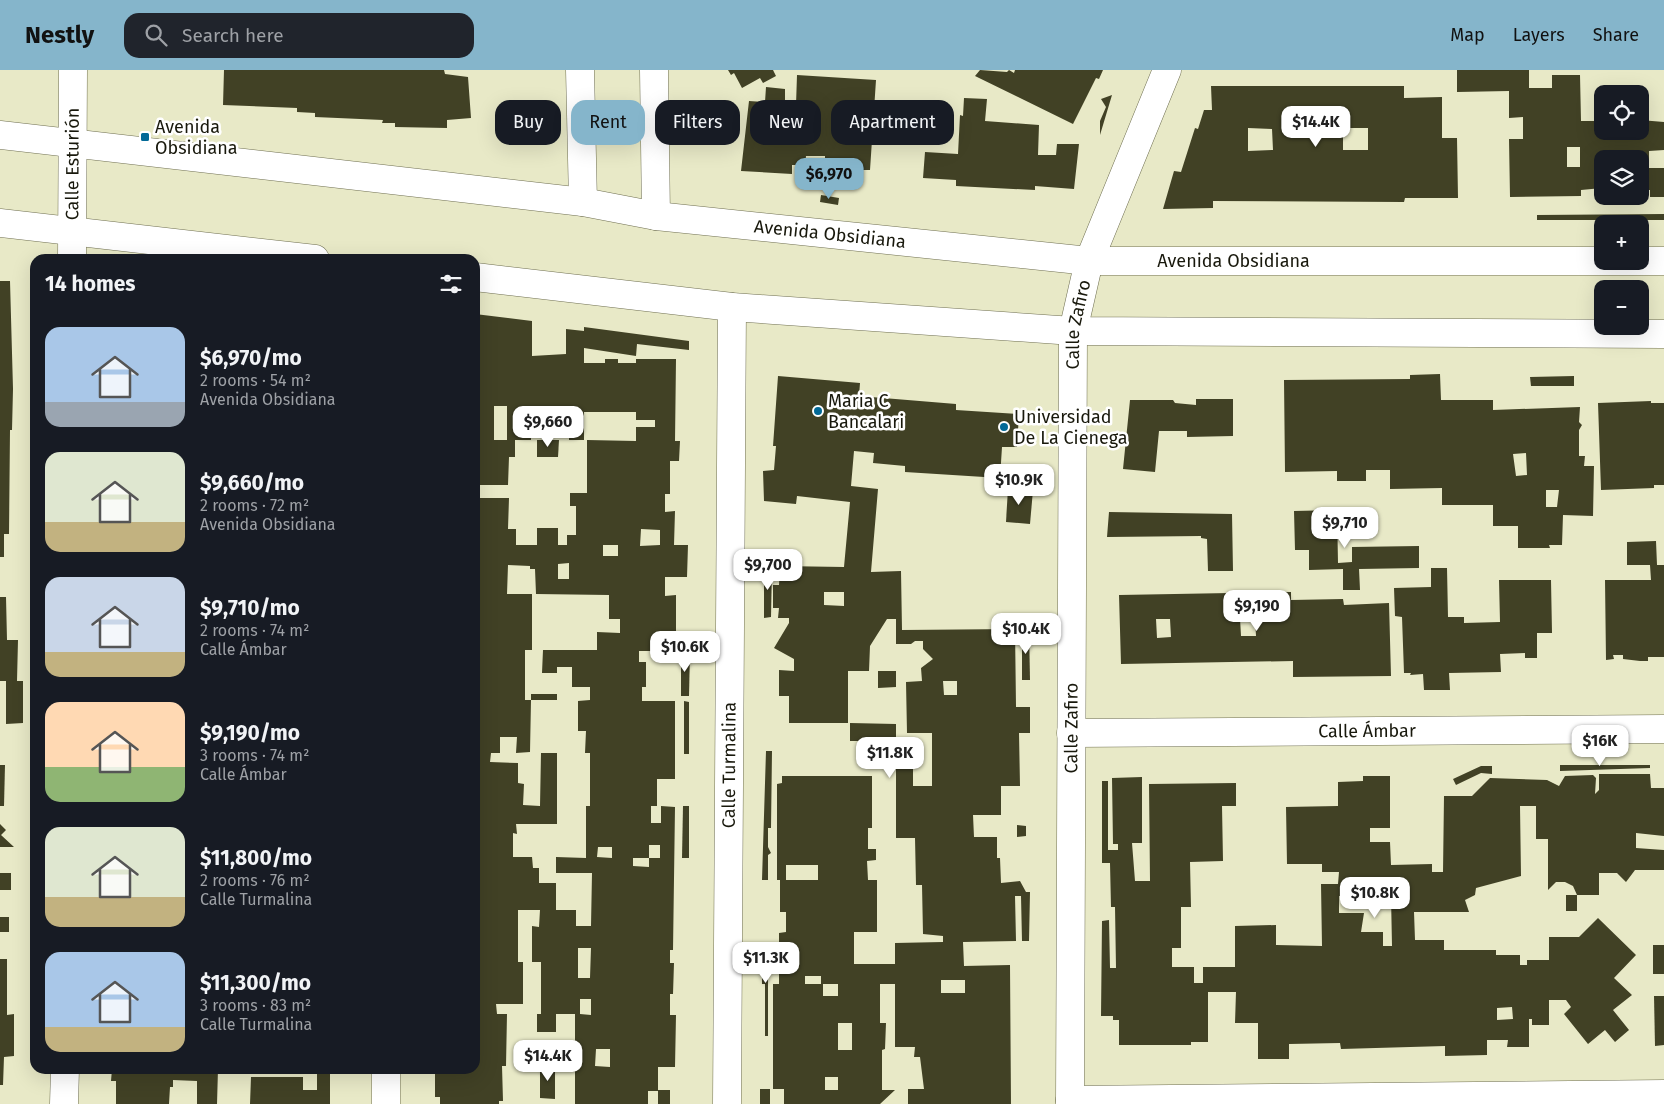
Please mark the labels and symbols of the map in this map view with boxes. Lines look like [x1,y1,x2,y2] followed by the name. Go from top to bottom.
[1275,106,1357,148] pin: $14.4K
[61,108,84,220] street label: Calle Esturión
[155,116,238,159] place label: Avenida Obsidiana
[139,131,151,143] marker: Avenida Obsidiana
[788,158,870,200] pin: $6,970
[753,215,907,253] street label: Avenida Obsidiana
[1157,250,1310,272] street label: Avenida Obsidiana
[1062,277,1095,369] street label: Calle Zafiro
[828,390,904,433] place label: Maria C Bancalari
[812,405,824,417] marker: Maria C Bancalari
[507,406,589,448] pin: $9,660
[1014,406,1128,449] place label: Universidad De La Cienega
[998,421,1010,433] marker: Universidad De La Cienega
[978,464,1060,506] pin: $10.9K
[1304,506,1386,549] pin: $9,710
[727,548,809,591] pin: $9,700
[1216,590,1298,632] pin: $9,190
[985,612,1067,655] pin: $10.4K
[644,630,726,673] pin: $10.6K
[1060,683,1083,773] street label: Calle Zafiro
[718,702,741,828] street label: Calle Turmalina
[1318,719,1416,742] street label: Calle Ámbar
[1570,724,1630,767] pin: $16K
[849,736,931,779] pin: $11.8K
[1334,876,1416,919] pin: $10.8K
[725,942,807,984] pin: $11.3K
[507,1040,589,1082] pin: $14.4K

